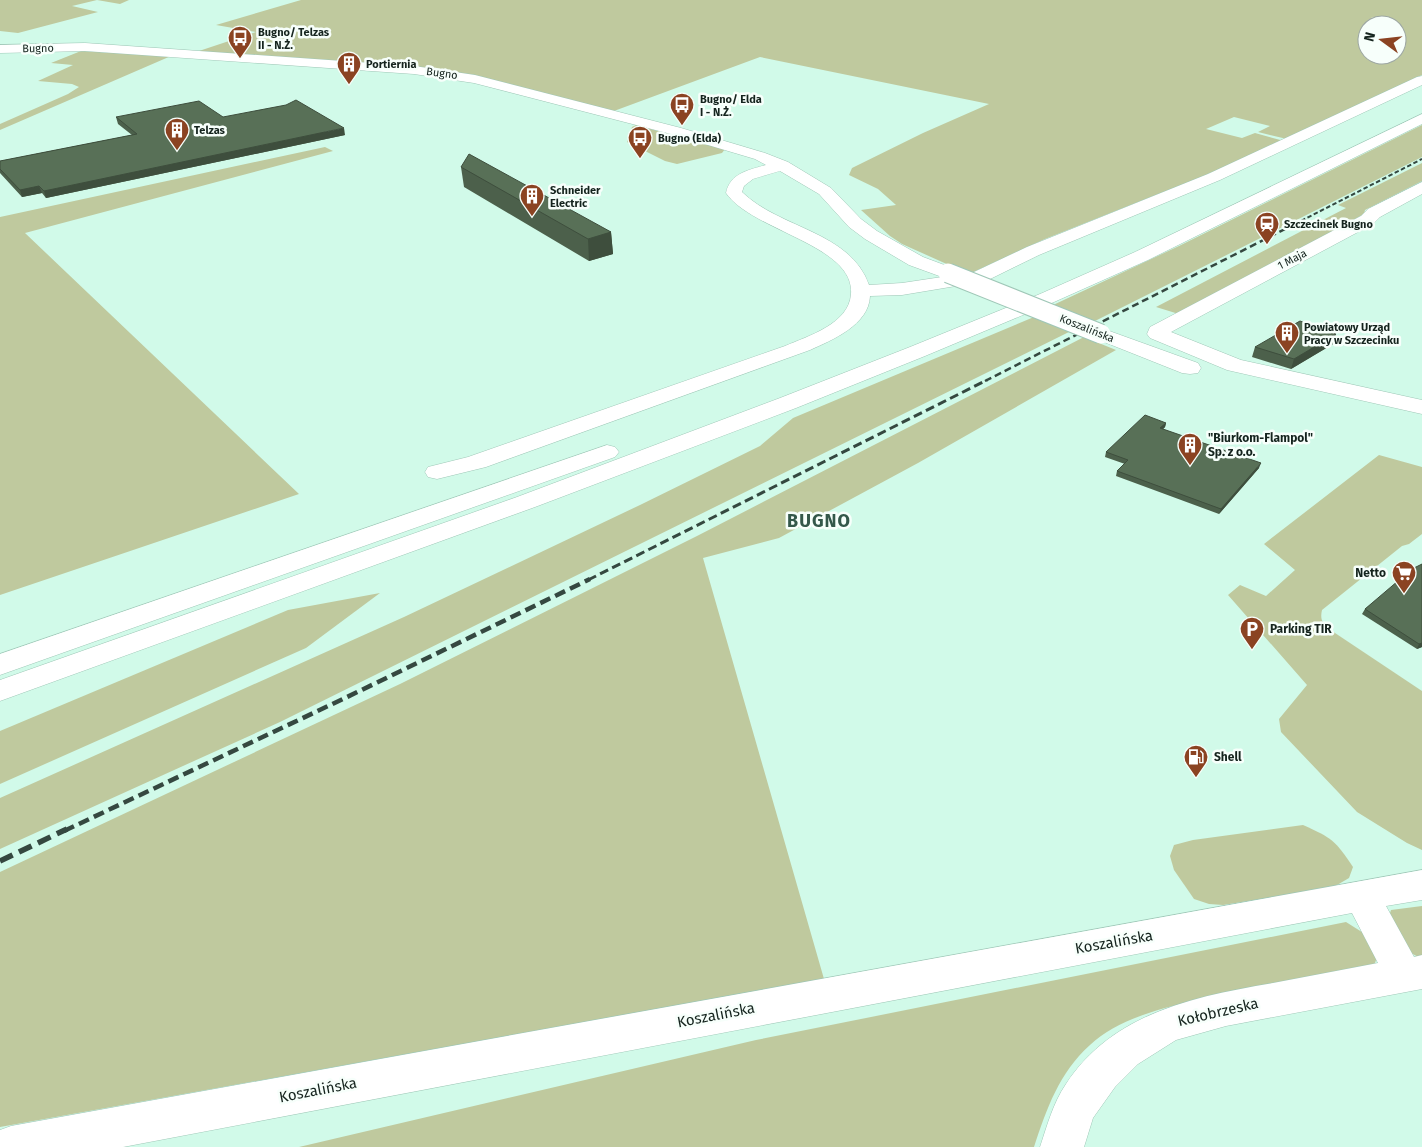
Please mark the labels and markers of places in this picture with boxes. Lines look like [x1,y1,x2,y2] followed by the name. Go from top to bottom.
[227,25,253,59] bus stop icon: Bugno/ Telzas II - N.Ż.
[258,26,330,52] place label: Bugno/ Telzas II - N.Ż.
[336,51,362,85] building icon: Portiernia
[366,58,416,71] place label: Portiernia
[669,92,695,126] bus stop icon: Bugno/ Elda I - N.Ż.
[700,93,762,119] place label: Bugno/ Elda I - N.Ż.
[164,117,190,151] building icon: Telzas
[194,124,226,137] place label: Telzas
[627,125,653,159] bus stop icon: Bugno (Elda)
[658,132,722,145] place label: Bugno (Elda)
[519,183,545,217] building icon: Schneider Electric
[550,184,601,210] place label: Schneider Electric
[1254,211,1280,245] station icon: Szczecinek Bugno
[1284,218,1373,231] place label: Szczecinek Bugno
[1274,320,1300,354] building icon: Powiatowy Urząd Pracy w Szczecinku
[1304,321,1399,347] place label: Powiatowy Urząd Pracy w Szczecinku
[1208,431,1313,459] place label: "Biurkom-Flampol" Sp. z o.o.
[1177,432,1203,466] building icon: "Biurkom-Flampol" Sp. z o.o.
[1391,560,1417,594] supermarket icon: Netto
[1355,566,1386,580] place label: Netto
[1239,616,1265,650] parking icon: Parking TIR
[1270,622,1332,636] place label: Parking TIR
[1183,744,1209,778] fuel station icon: Shell
[1214,750,1242,764] place label: Shell

